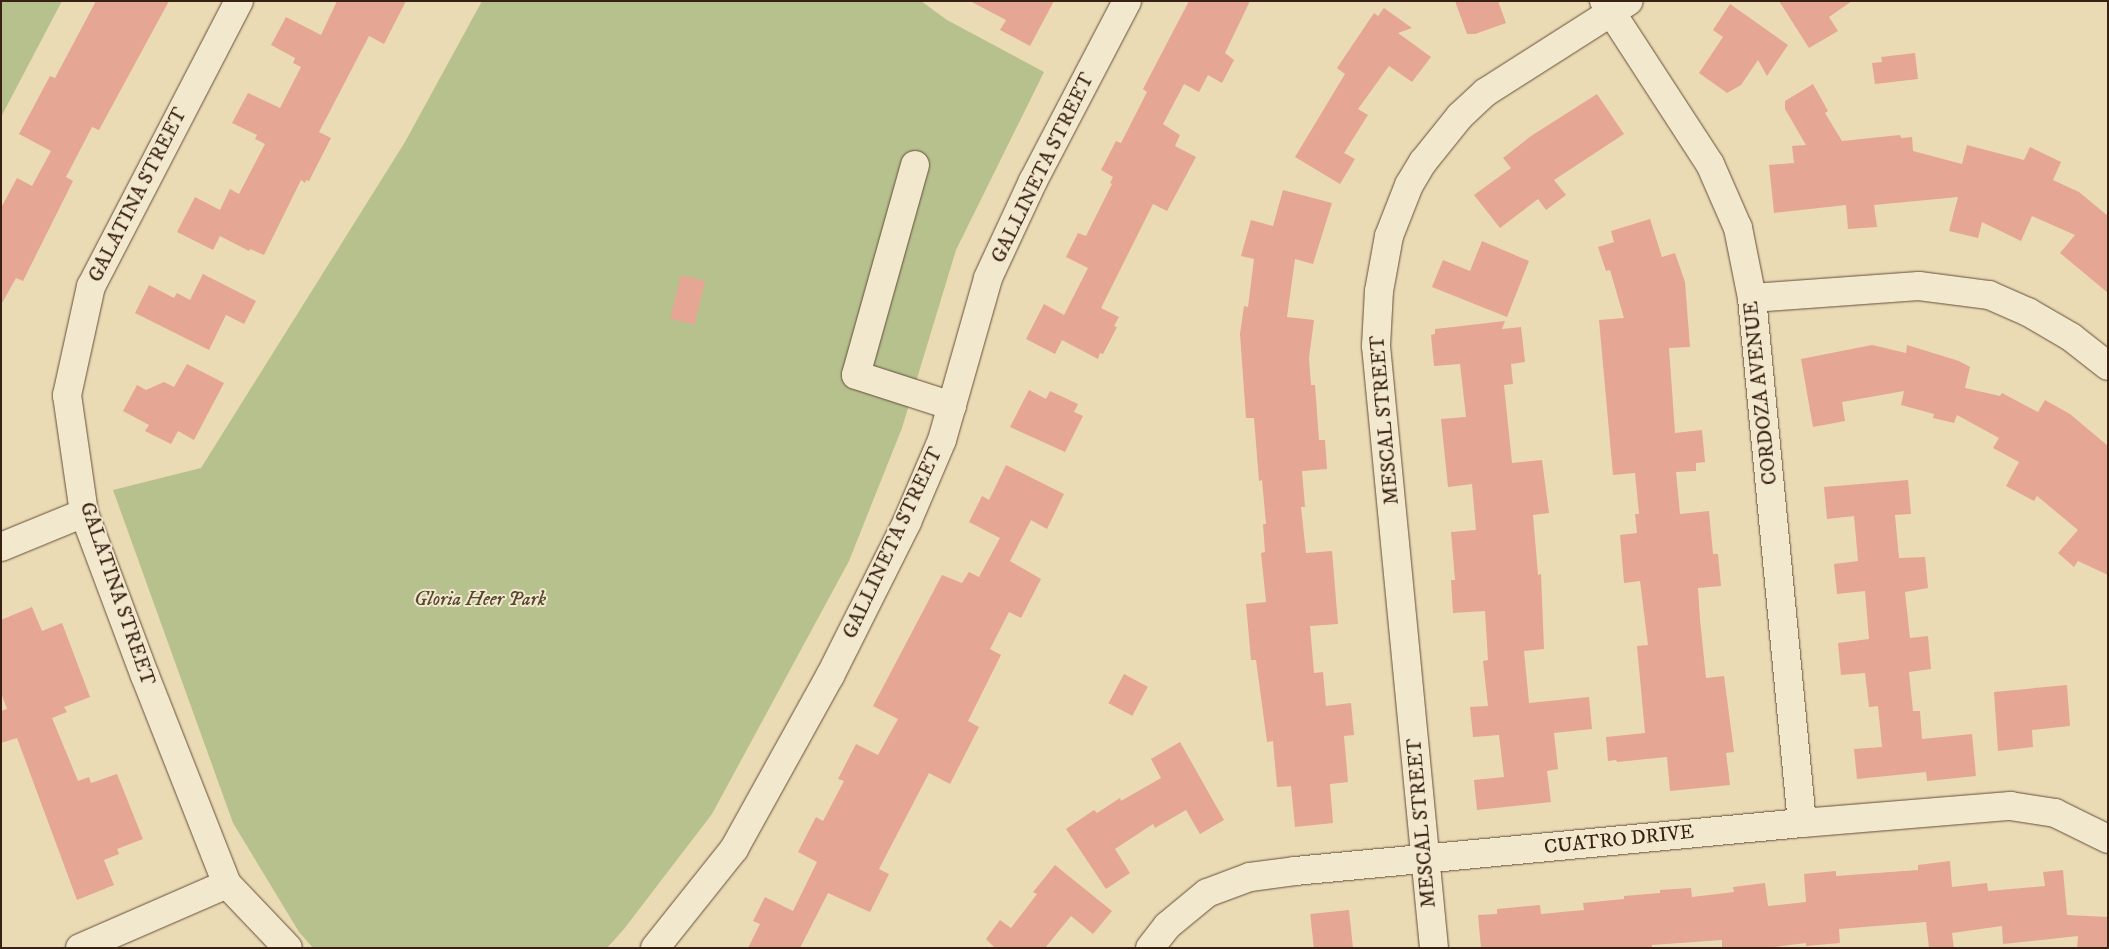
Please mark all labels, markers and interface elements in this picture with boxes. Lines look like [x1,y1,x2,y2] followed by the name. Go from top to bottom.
[987,69,1099,267] street label: GALLINETA STREET
[84,104,192,286] street label: GALATINA STREET
[1739,300,1783,486] street label: CORDOZA AVENUE
[1366,334,1404,506] street label: MESCAL STREET
[838,443,948,643] street label: GALLINETA STREET
[74,499,160,689] street label: GALATINA STREET
[414,587,546,611] park label: Gloria Heer Park
[1403,737,1441,909] street label: MESCAL STREET
[1543,820,1695,860] street label: CUATRO DRIVE

